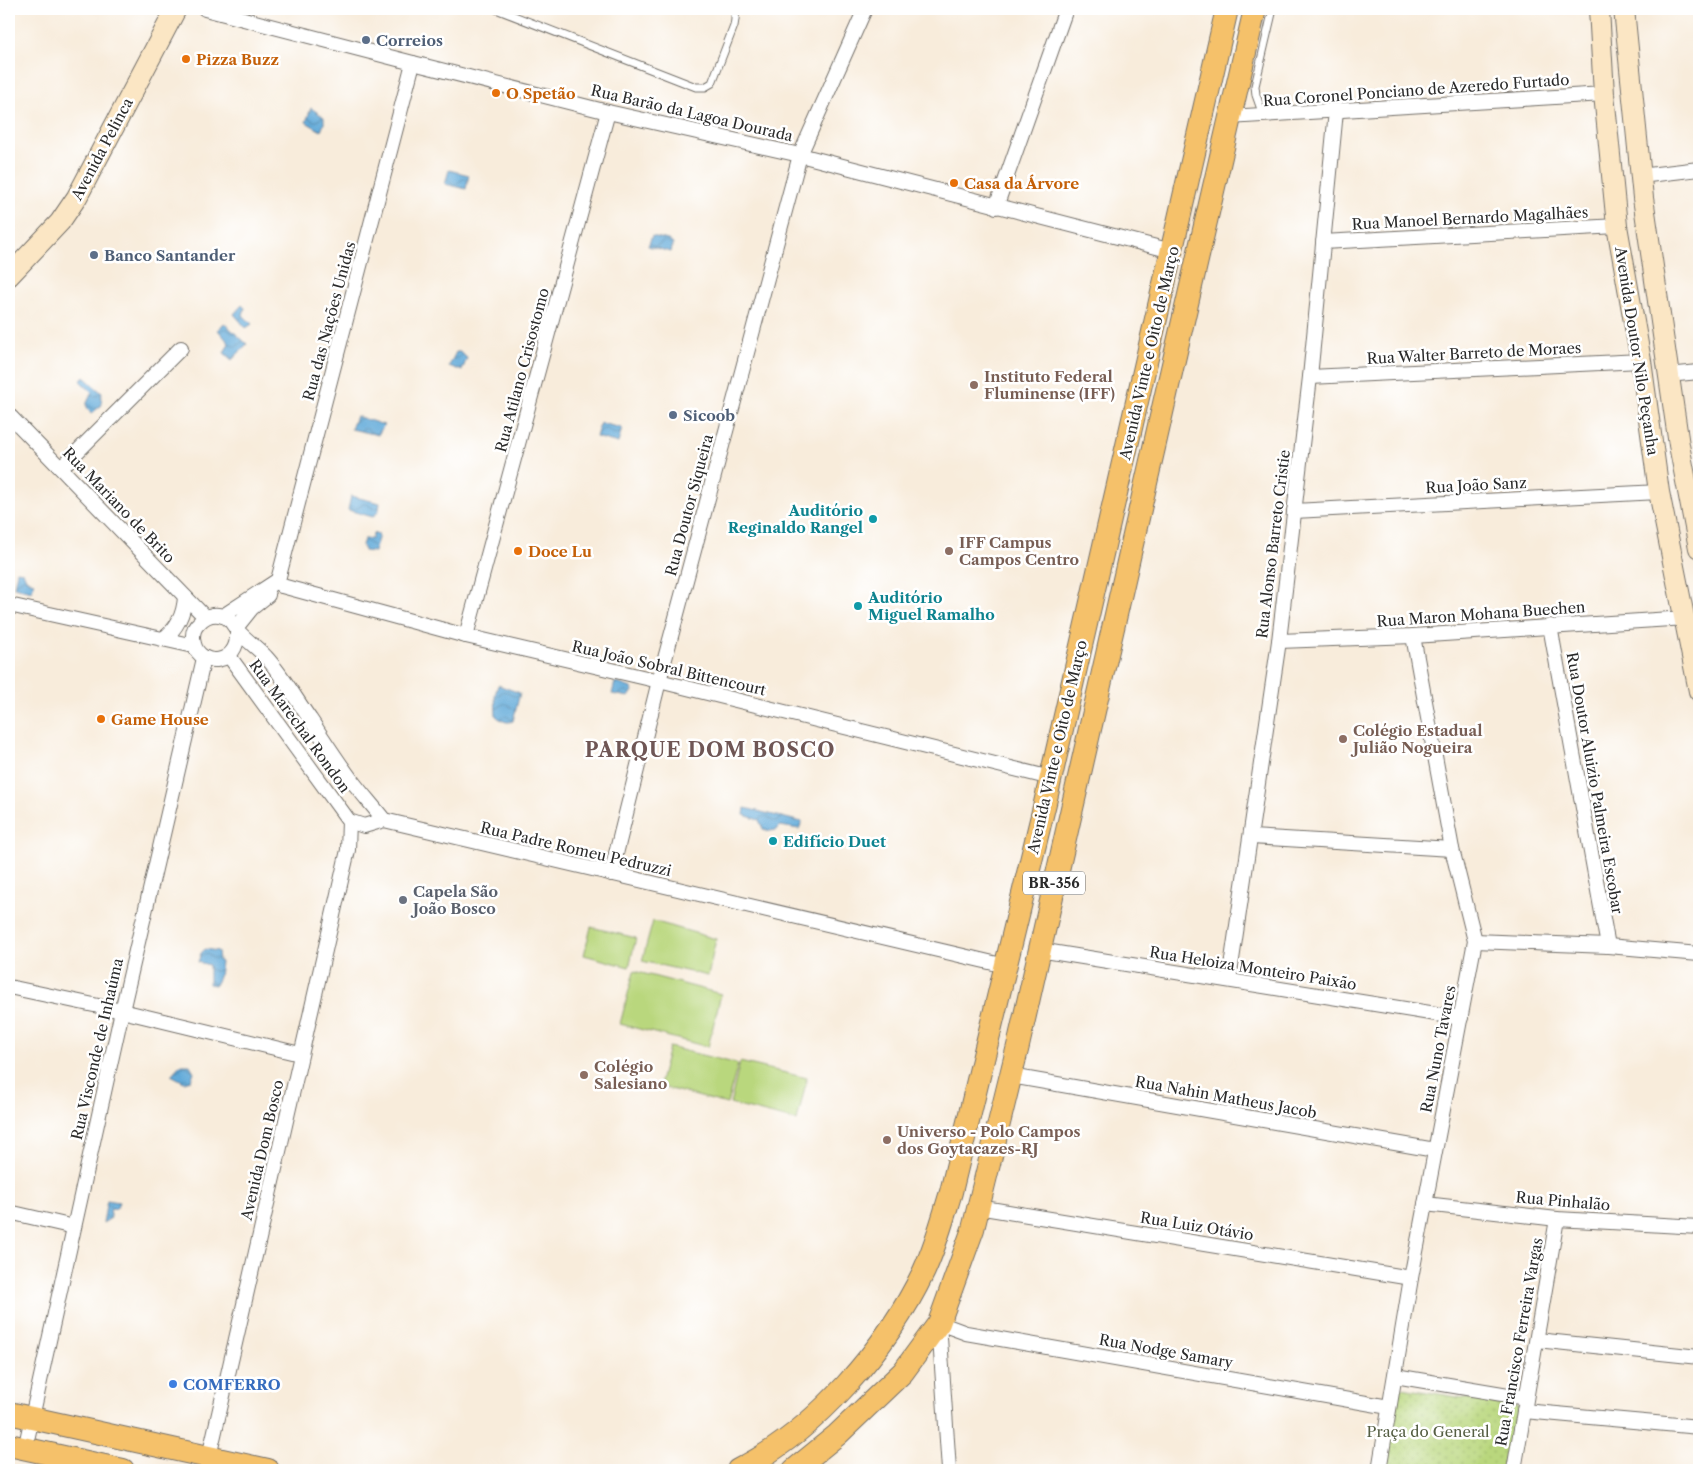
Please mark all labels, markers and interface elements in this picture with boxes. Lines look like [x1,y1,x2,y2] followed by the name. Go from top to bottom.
[376,31,443,50] place label: Correios
[360,34,372,46] marker: Correios
[196,50,279,69] place label: Pizza Buzz
[180,53,192,65] marker: Pizza Buzz
[1262,70,1570,110] street label: Rua Coronel Ponciano de Azeredo Furtado
[589,80,795,146] street label: Rua Barão da Lagoa Dourada
[506,84,575,103] place label: O Spetão
[490,87,502,99] marker: O Spetão
[67,94,137,204] street label: Avenida Pelinca
[964,174,1079,193] place label: Casa da Árvore
[948,177,960,189] marker: Casa da Árvore
[1351,202,1589,234] street label: Rua Manoel Bernardo Magalhães
[299,239,359,403] street label: Rua das Nações Unidas
[1115,244,1183,463] street label: Avenida Vinte e Oito de Março
[1611,244,1663,457] street label: Avenida Doutor Nilo Peçanha
[104,246,236,265] place label: Banco Santander
[88,249,100,261] marker: Banco Santander
[491,286,553,454] street label: Rua Atilano Crisostomo
[1366,338,1582,368] street label: Rua Walter Barreto de Moraes
[984,367,1115,403] place label: Instituto Federal Fluminense (IFF)
[968,379,980,391] marker: Instituto Federal Fluminense (IFF)
[683,406,735,425] place label: Sicoob
[667,409,679,421] marker: Sicoob
[661,432,717,578] street label: Rua Doutor Siqueira
[59,443,179,567] street label: Rua Mariano de Brito
[1252,449,1294,639] street label: Rua Alonso Barreto Cristie
[1425,473,1527,497] street label: Rua João Sanz
[728,501,863,537] place label: Auditório Reginaldo Rangel
[867,513,879,525] marker: Auditório Reginaldo Rangel
[959,533,1079,569] place label: IFF Campus Campos Centro
[528,542,592,561] place label: Doce Lu
[512,545,524,557] marker: Doce Lu
[943,545,955,557] marker: IFF Campus Campos Centro
[867,588,995,624] place label: Auditório Miguel Ramalho
[1376,597,1587,631] street label: Rua Maron Mohana Buechen
[852,600,864,612] marker: Auditório Miguel Ramalho
[570,636,769,700] street label: Rua João Sobral Bittencourt
[1023,638,1091,857] street label: Avenida Vinte e Oito de Março
[1563,651,1628,916] street label: Rua Doutor Aluizio Palmeira Escobar
[245,656,355,797] street label: Rua Marechal Rondon
[111,710,209,729] place label: Game House
[95,713,107,725] marker: Game House
[1350,721,1483,757] place label: Colégio Estadual Julião Nogueira
[1337,733,1349,745] marker: Colégio Estadual Julião Nogueira
[585,738,835,762] district label: PARQUE DOM BOSCO
[479,818,674,880] street label: Rua Padre Romeu Pedruzzi
[783,832,886,851] place label: Edifício Duet
[767,835,779,847] marker: Edifício Duet
[1023,871,1085,894] road number: BR-356
[410,882,498,918] place label: Capela São João Bosco
[397,894,409,906] marker: Capela São João Bosco
[1148,942,1358,994] street label: Rua Heloiza Monteiro Paixão
[67,956,127,1142] street label: Rua Visconde de Inhaúma
[1416,984,1460,1114] street label: Rua Nuno Tavares
[594,1057,667,1093] place label: Colégio Salesiano
[578,1069,590,1081] marker: Colégio Salesiano
[1134,1072,1318,1122] street label: Rua Nahin Matheus Jacob
[236,1078,287,1223] street label: Avenida Dom Bosco
[897,1122,1080,1158] place label: Universo - Polo Campos dos Goytacazes-RJ
[881,1134,893,1146] marker: Universo - Polo Campos dos Goytacazes-RJ
[1515,1187,1611,1215] street label: Rua Pinhalão
[1139,1208,1255,1244] street label: Rua Luiz Otávio
[1491,1236,1547,1448] street label: Rua Francisco Ferreira Vargas
[1097,1330,1235,1372] street label: Rua Nodge Samary
[183,1375,281,1394] place label: COMFERRO
[167,1378,179,1390] marker: COMFERRO
[1366,1422,1490,1441] park label: Praça do General

